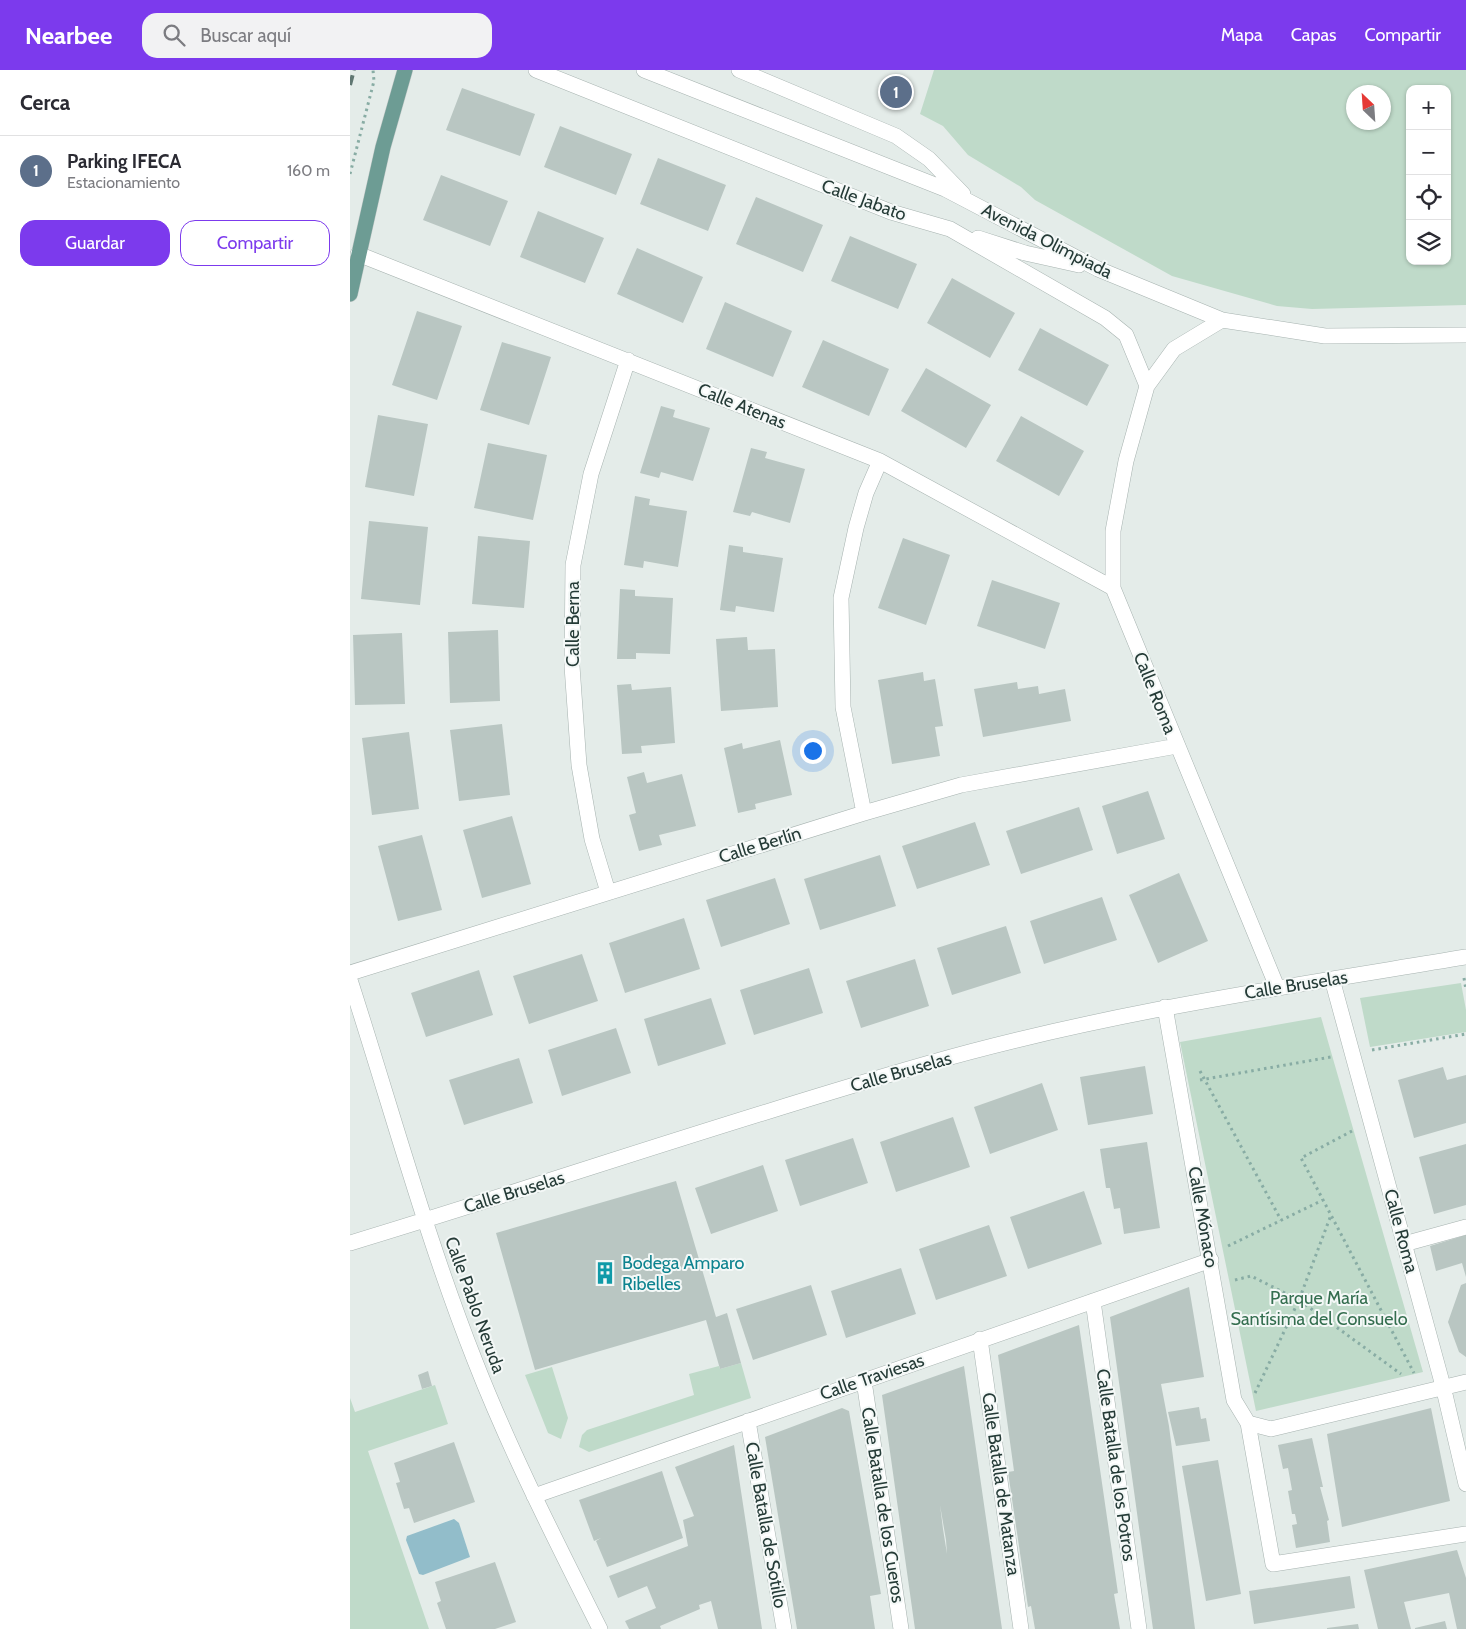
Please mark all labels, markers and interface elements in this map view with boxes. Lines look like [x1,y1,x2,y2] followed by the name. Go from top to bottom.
[142,13,492,58] search box
[25,21,112,50] text: Nearbee
[160,21,188,49] icon: search
[200,24,291,47] text: Buscar aquí
[1221,24,1263,46] text: Mapa
[1291,24,1337,46] text: Capas
[1365,24,1441,46] text: Compartir
[880,73,912,111] pin: 1
[1346,85,1391,130] north arrow
[1406,85,1451,265] map controls
[1406,85,1451,130] button: +
[20,90,70,115] text: Cerca
[1406,130,1451,175] button: −
[67,150,181,173] text: Parking IFECA
[33,161,39,180] text: 1
[287,161,330,180] text: 160 m
[67,173,180,192] text: Estacionamiento
[819,174,910,226] street label: Calle Jabato
[1406,175,1451,220] button: locate
[978,199,1116,284] street label: Avenida Olimpiada
[20,220,170,266] button: Guardar
[180,220,330,266] button: Compartir
[1406,220,1451,265] button: layers
[695,378,789,434] street label: Calle Atenas
[562,581,584,667] street label: Calle Berna
[1129,649,1181,737] street label: Calle Roma
[800,738,826,764] your location
[716,822,804,868] street label: Calle Berlín
[1243,966,1349,1004] street label: Calle Bruselas
[848,1047,954,1097] street label: Calle Bruselas
[1183,1165,1223,1269] street label: Calle Mónaco
[461,1166,567,1218] street label: Calle Bruselas
[1379,1186,1423,1276] street label: Calle Roma
[440,1234,510,1377] street label: Calle Pablo Neruda
[622,1252,745,1295] place label: Bodega Amparo Ribelles
[592,1260,618,1286] building icon: Bodega Amparo Ribelles
[1230,1287,1408,1330] park label: Parque María Santísima del Consuelo
[817,1349,927,1405] street label: Calle Traviesas
[1092,1367,1140,1563] street label: Calle Batalla de los Potros
[977,1391,1025,1577] street label: Calle Batalla de Matanza
[857,1406,909,1604] street label: Calle Batalla de los Cueros
[741,1440,791,1610] street label: Calle Batalla de Sotillo

